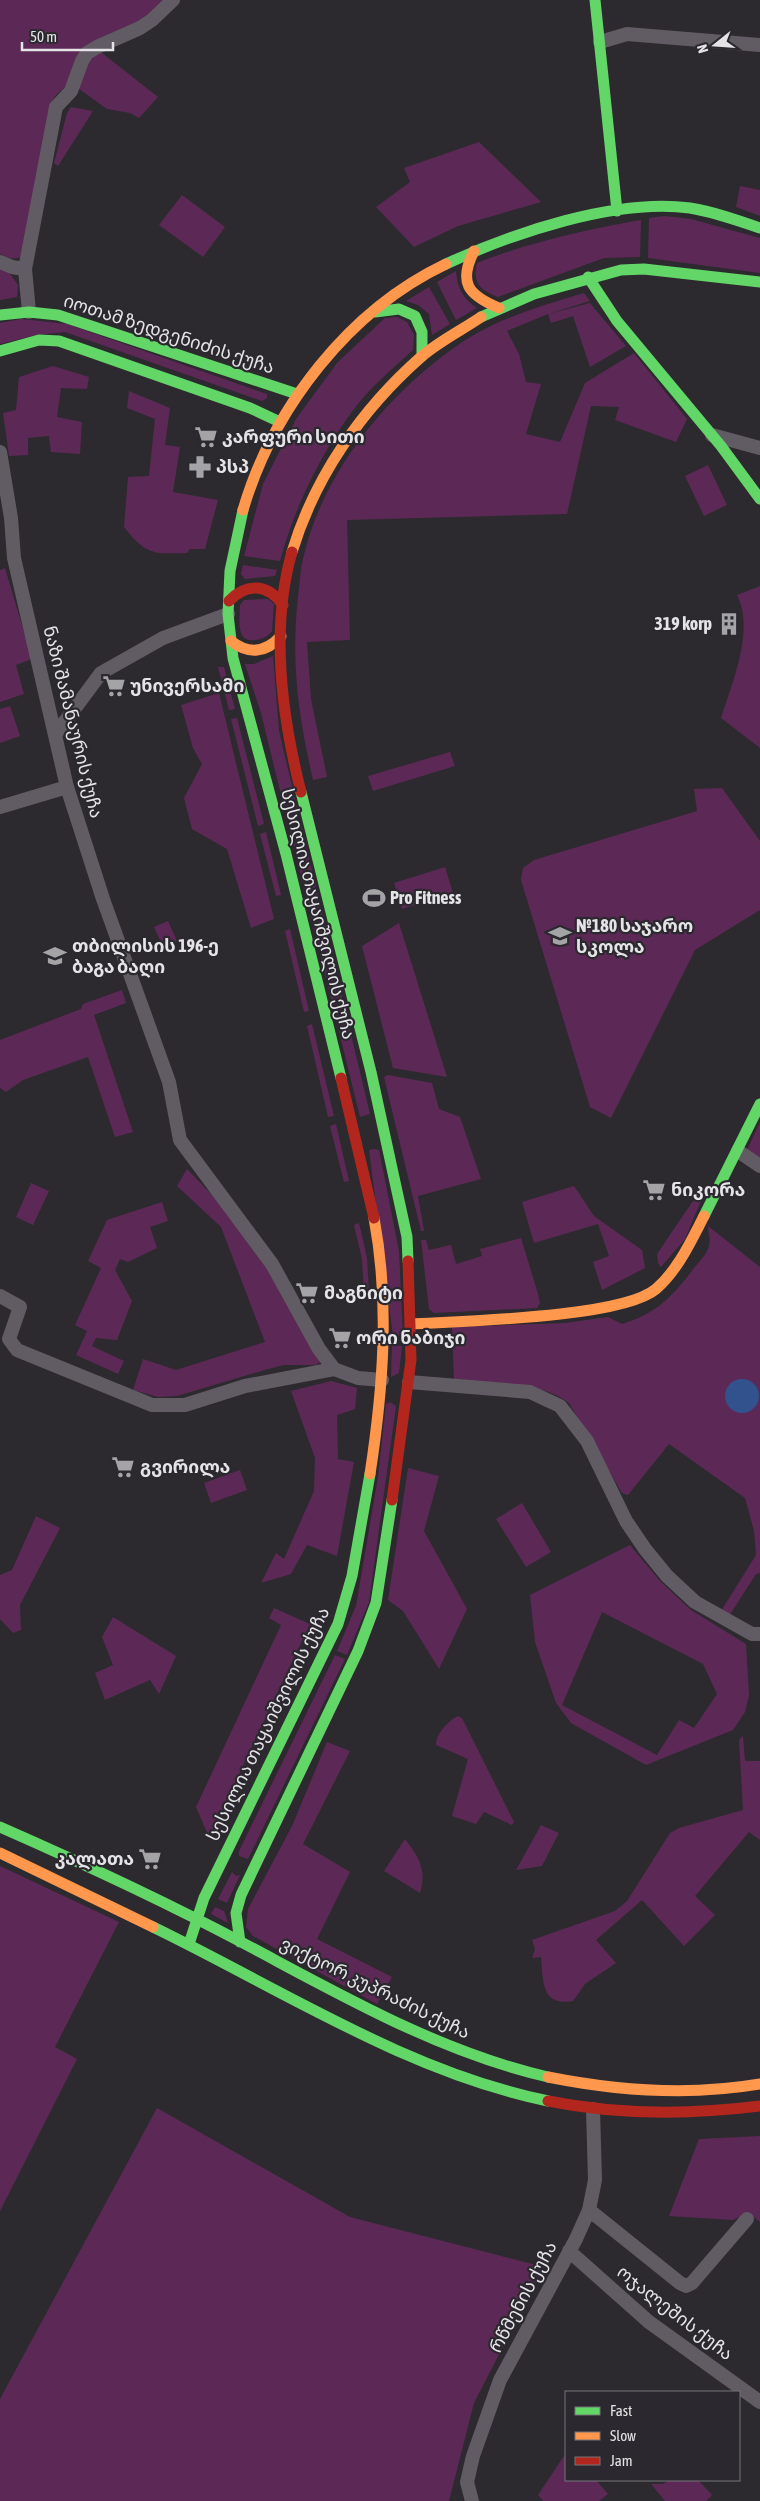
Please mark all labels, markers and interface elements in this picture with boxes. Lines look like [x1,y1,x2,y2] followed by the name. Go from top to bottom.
[22,20,114,52] scale bar
[690,20,740,70] north arrow
[30,28,57,45] text: 50 m
[694,43,711,55] text: N
[61,290,277,378] street label: იოთამ ზედგენიძის ქუჩა
[193,424,219,450] supermarket icon: კარფური სითი
[222,426,365,447] place label: კარფური სითი
[187,454,213,480] pharmacy icon: პსპ
[216,456,249,477] place label: პსპ
[716,611,742,637] building icon: 319 korp
[654,613,712,634] place label: 319 korp
[38,624,108,820] street label: ნაზი შამანაურის ქუჩა
[101,673,127,699] supermarket icon: უნივერსამი
[130,675,245,696] place label: უნივერსამი
[276,786,360,1042] street label: სესილია თაყაიშვილის ქუჩა
[361,885,387,911] sports icon: Pro Fitness
[390,887,462,908] place label: Pro Fitness
[576,915,693,958] place label: №180 საჯარო სკოლა
[547,923,573,949] school or university icon: №180 საჯარო სკოლა
[72,935,219,978] place label: თბილისის 196-ე ბაგა ბაღი
[42,943,68,969] school or university icon: თბილისის 196-ე ბაგა ბაღი
[641,1177,667,1203] supermarket icon: ნიკორა
[671,1179,745,1200] place label: ნიკორა
[294,1280,320,1306] supermarket icon: მაგნიტი
[324,1282,403,1303] place label: მაგნიტი
[327,1325,353,1351] supermarket icon: ორი ნაბიჯი
[356,1327,466,1348] place label: ორი ნაბიჯი
[110,1454,136,1480] supermarket icon: გვირილა
[140,1456,230,1478] place label: გვირილა
[202,1603,334,1845] street label: სესილია თაყაიშვილის ქუჩა
[137,1846,163,1872] supermarket icon: კალათა
[55,1848,134,1870] place label: კალათა
[277,1932,473,2044] street label: ვიქტორ კუპრაძის ქუჩა
[484,2238,562,2356] street label: რწმენის ქუჩა
[613,2261,737,2365] street label: ოჯალეშის ქუჩა
[565,2391,740,2481] legend
[610,2402,632,2419] text: Fast
[610,2427,636,2444] text: Slow
[610,2452,633,2469] text: Jam

